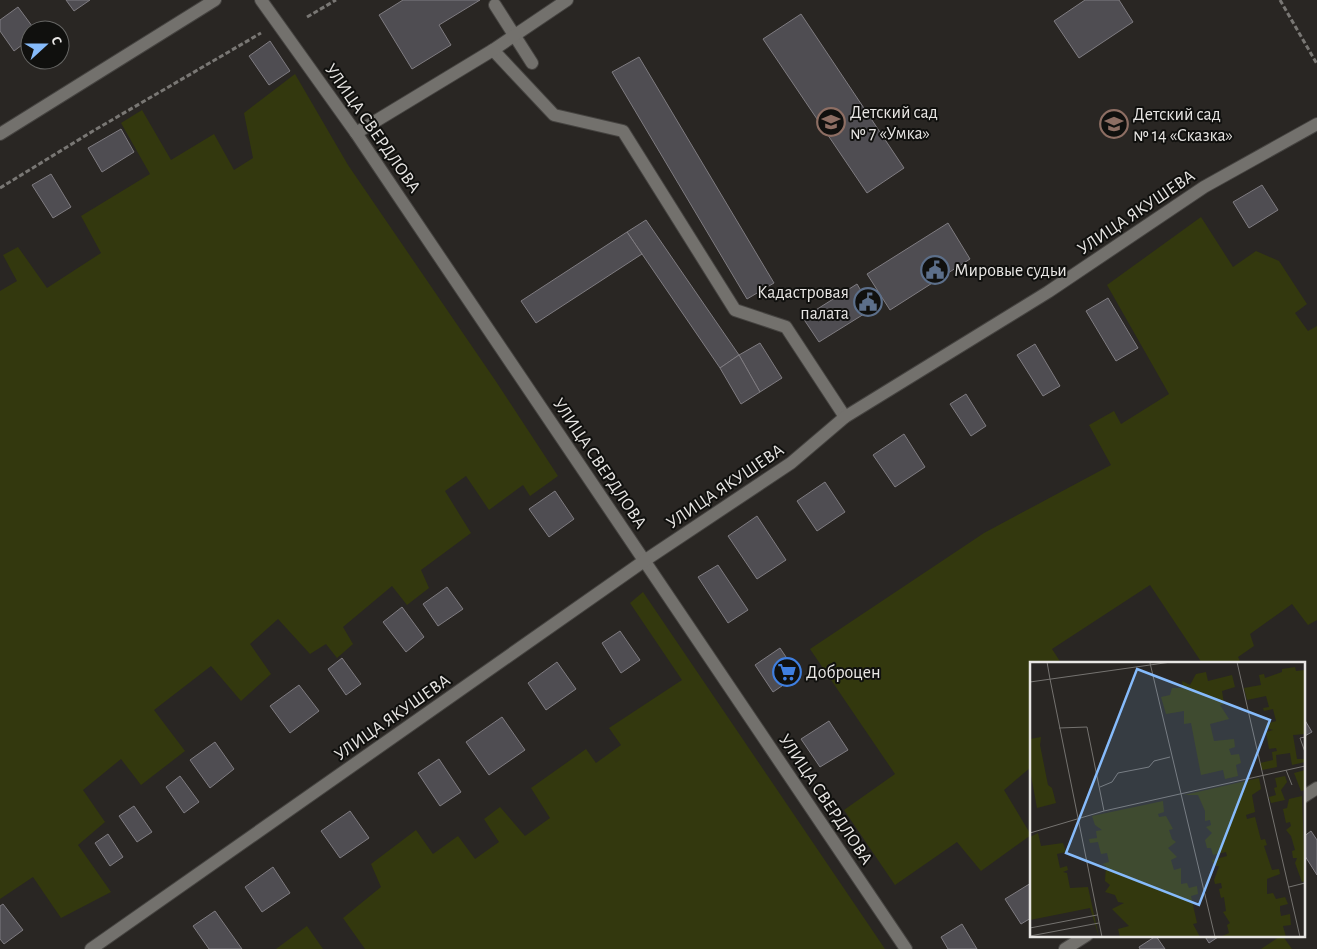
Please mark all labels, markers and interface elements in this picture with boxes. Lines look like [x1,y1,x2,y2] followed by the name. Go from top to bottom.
[20,20,70,70] north arrow
[48,35,64,47] text: С
[321,61,424,197] street label: УЛИЦА СВЕРДЛОВА
[850,104,938,143] place label: Детский сад № 7 «Умка»
[1133,106,1233,145] place label: Детский сад № 14 «Сказка»
[816,107,846,137] school or university icon: Детский сад № 7 «Умка»
[1099,109,1129,139] school or university icon: Детский сад № 14 «Сказка»
[1075,167,1199,259] street label: УЛИЦА ЯКУШЕВА
[920,255,950,285] public building icon: Мировые судьи
[954,262,1067,280] place label: Мировые судьи
[757,284,849,323] place label: Кадастровая палата
[853,287,883,317] public building icon: Кадастровая палата
[549,395,650,532] street label: УЛИЦА СВЕРДЛОВА
[664,441,788,533] street label: УЛИЦА ЯКУШЕВА
[772,657,802,687] supermarket icon: Доброцен
[1030,662,1304,936] inset map
[806,663,881,682] place label: Доброцен
[331,671,454,764] street label: УЛИЦА ЯКУШЕВА
[775,731,876,868] street label: УЛИЦА СВЕРДЛОВА

